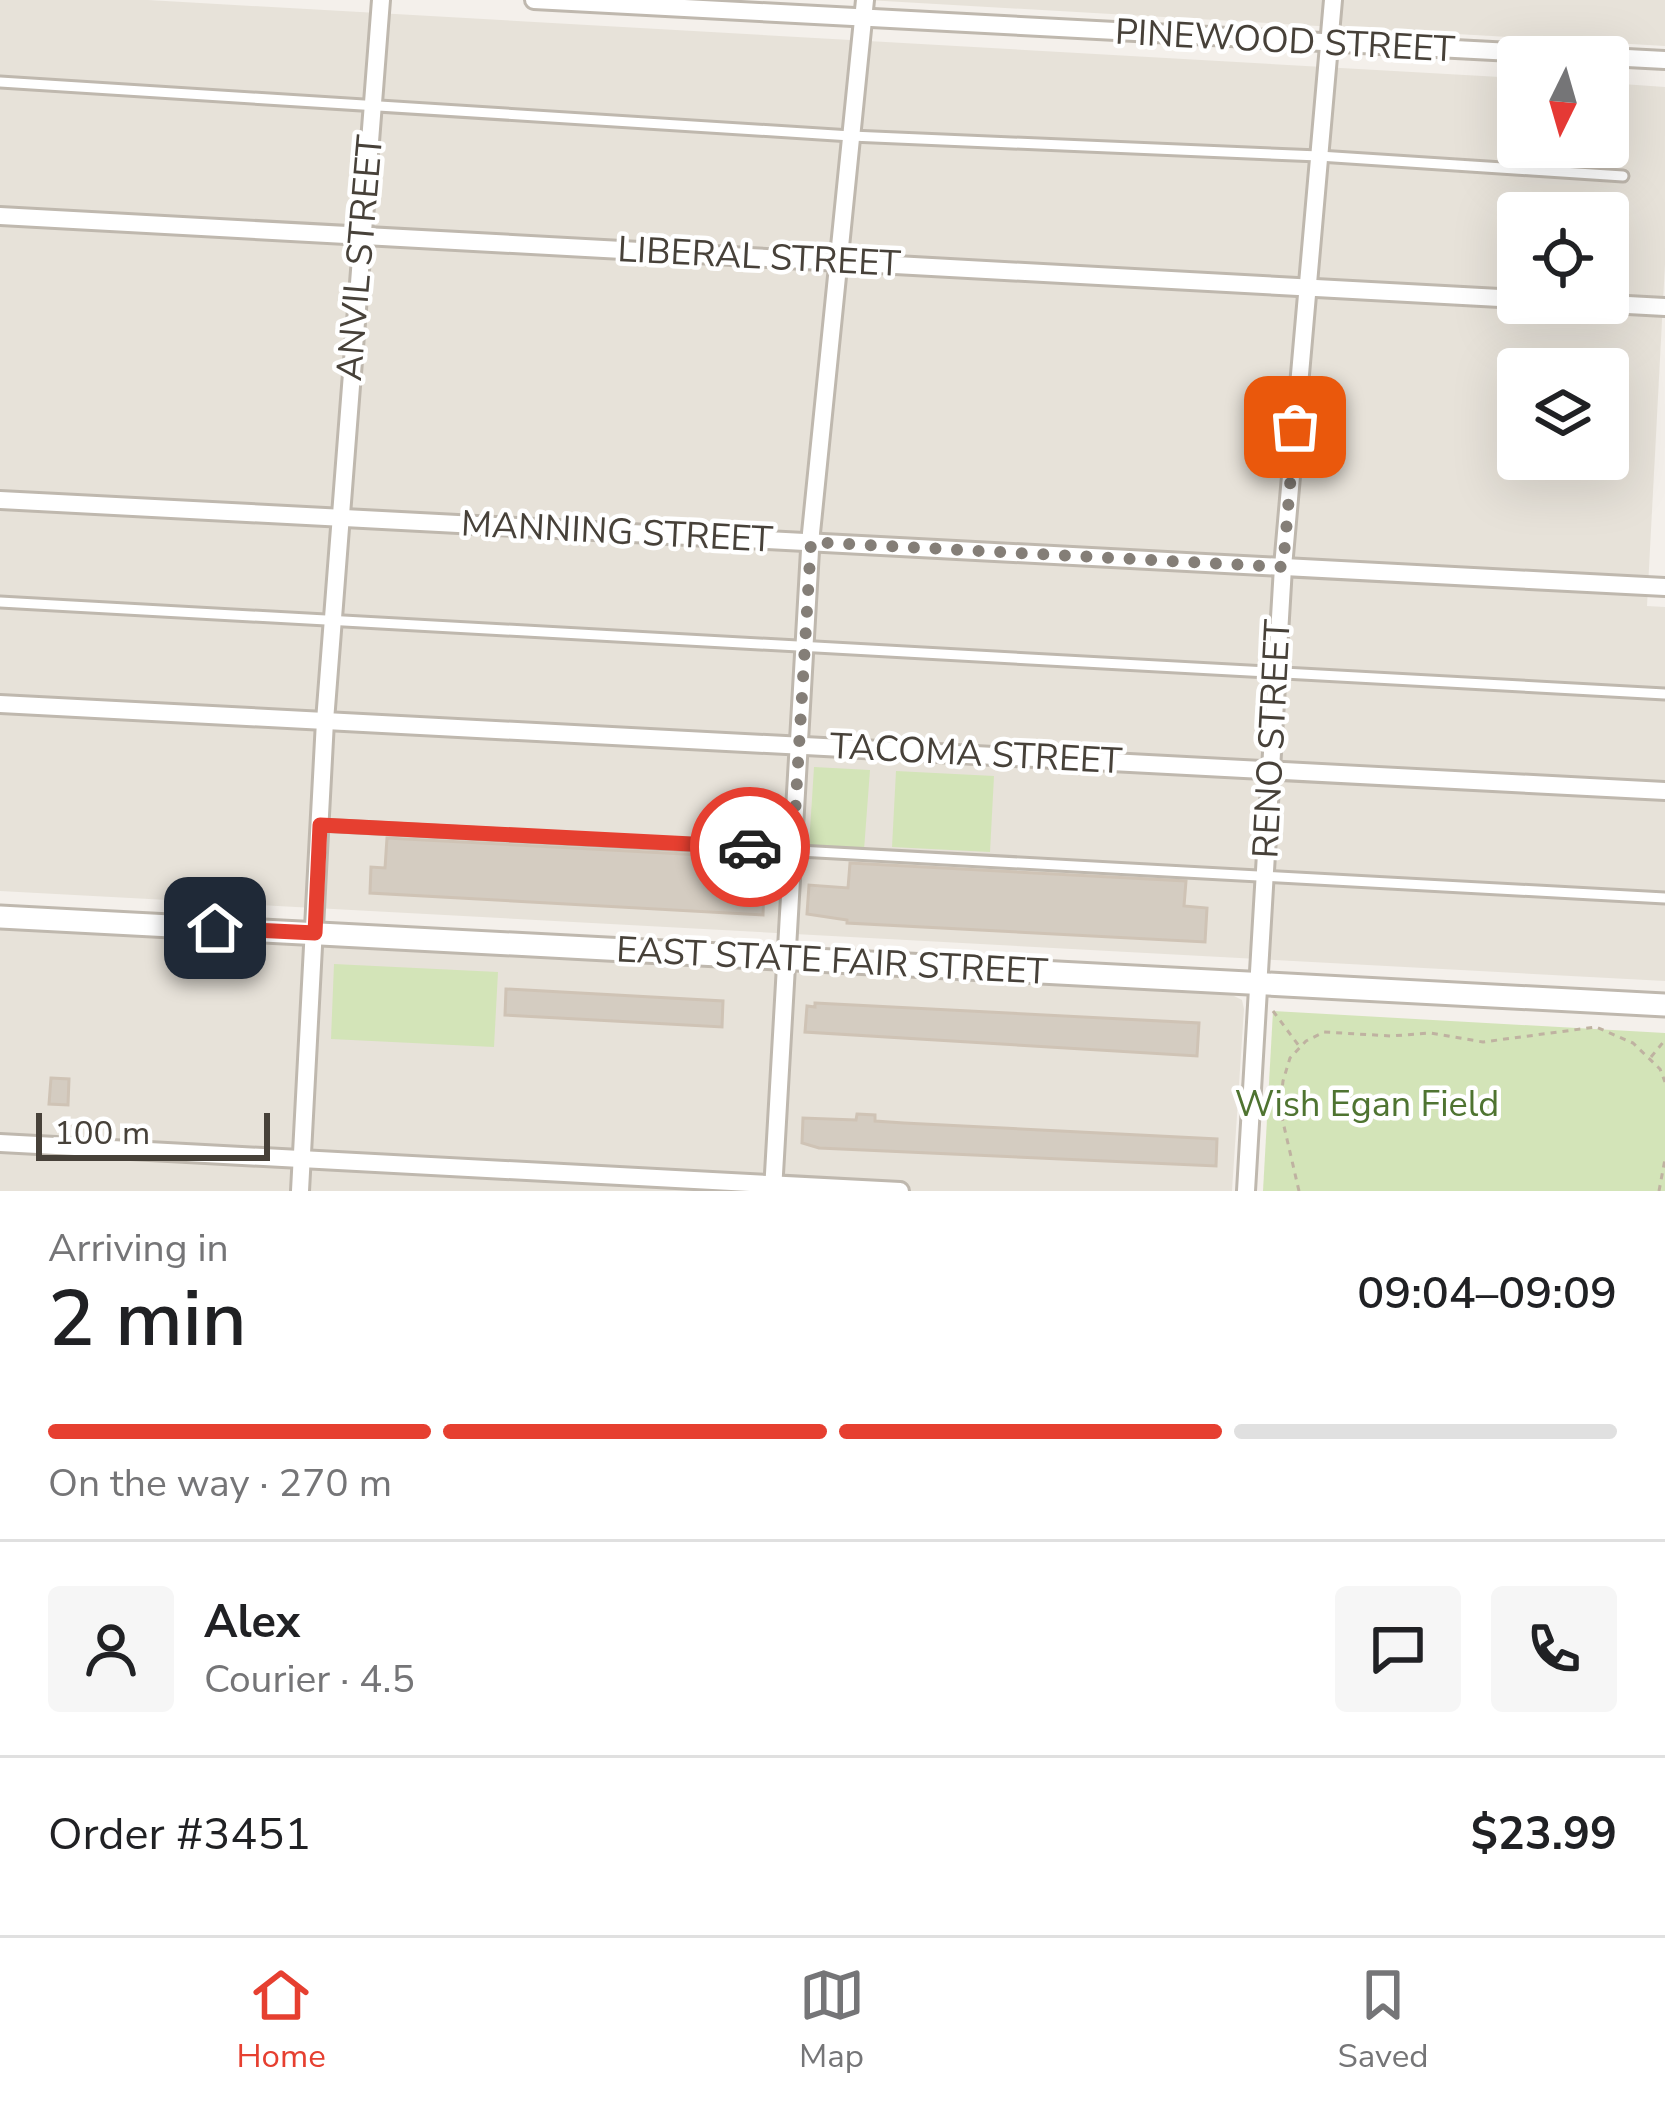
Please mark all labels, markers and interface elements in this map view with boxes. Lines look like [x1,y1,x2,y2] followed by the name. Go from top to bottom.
[1114,8,1456,74] street label: PINEWOOD STREET
[1497,36,1629,168] north arrow
[1497,36,1629,480] map controls
[325,133,395,383] street label: ANVIL STREET
[1497,192,1629,324] button: locate
[616,225,902,289] street label: LIBERAL STREET
[1497,348,1629,480] button: layers
[1244,376,1346,478] pin
[1262,394,1328,460] icon: bag
[460,499,774,565] street label: MANNING STREET
[1241,618,1303,860] street label: RENO STREET
[829,722,1124,786] street label: TACOMA STREET
[690,787,810,907] courier
[717,814,783,880] icon: car
[164,877,266,979] pin
[182,895,248,961] icon: home
[615,925,1049,997] street label: EAST STATE FAIR STREET
[1235,1080,1499,1129] park label: Wish Egan Field
[36,1107,270,1160] scale bar
[54,1111,150,1156] text: 100 m
[48,1222,229,1275] text: Arriving in
[1357,1263,1617,1324] text: 09:04–09:09
[48,1266,247,1373] text: 2 min
[48,1457,392,1510] text: On the way · 270 m
[48,1586,174,1712] button: person
[1335,1586,1461,1712] button: chat
[1491,1586,1617,1712] button: phone
[204,1592,300,1653] text: Alex
[204,1653,415,1706] text: Courier · 4.5
[48,1804,311,1865] text: Order #3451
[1471,1804,1617,1865] text: $23.99
[236,1962,326,2079] tab: Home
[799,1962,865,2079] tab: Map
[1337,1962,1429,2079] tab: Saved

